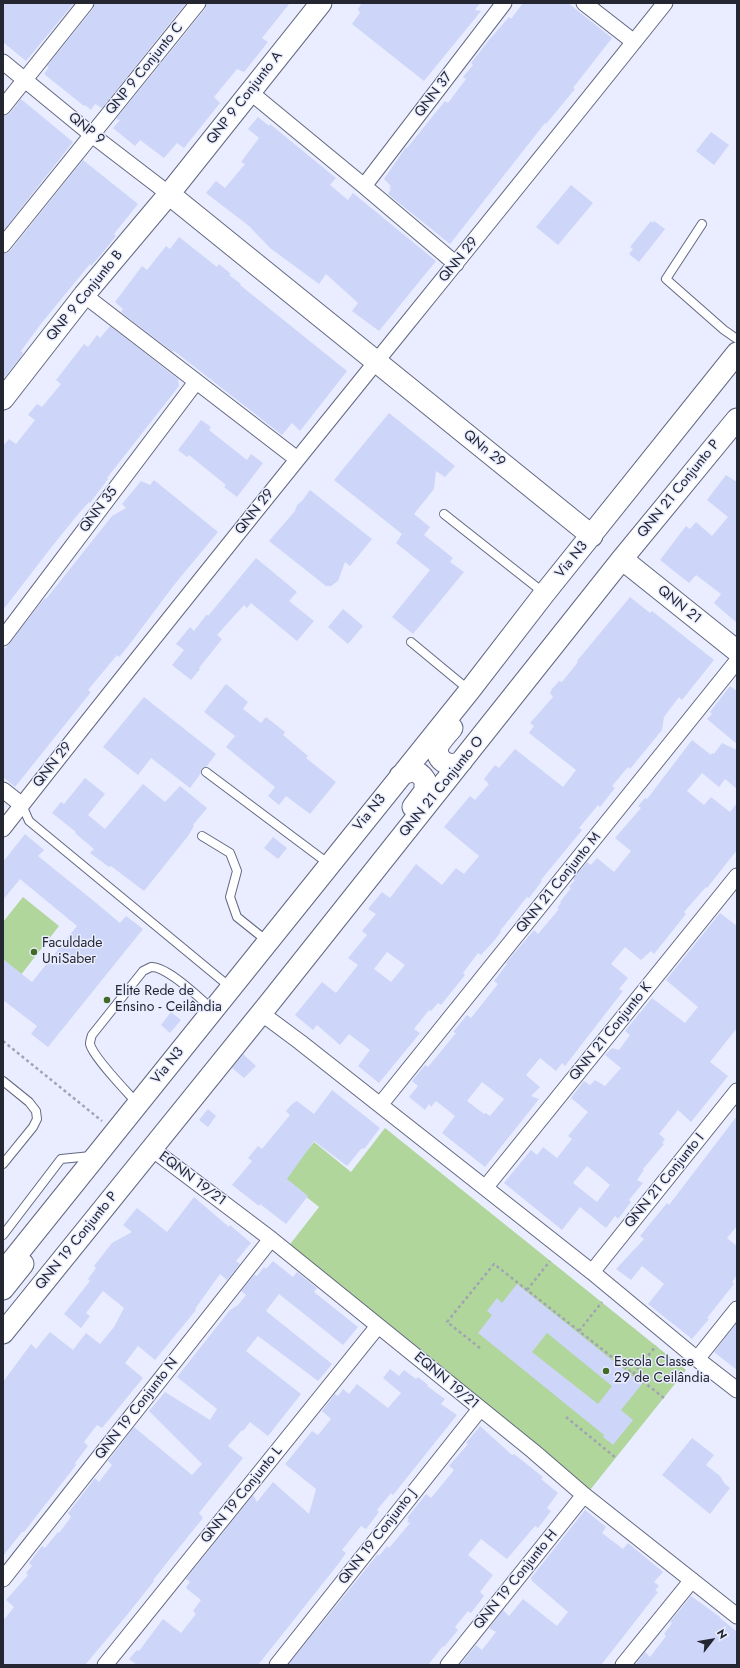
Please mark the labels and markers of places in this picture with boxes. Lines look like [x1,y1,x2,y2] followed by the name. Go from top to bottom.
[42,936,102,968] place label: Faculdade UniSaber
[29,947,39,957] marker: Faculdade UniSaber
[115,984,222,1016] place label: Elite Rede de Ensino - Ceilândia
[102,995,112,1005] marker: Elite Rede de Ensino - Ceilândia
[614,1355,710,1388] place label: Escola Classe 29 de Ceilândia
[601,1366,611,1376] marker: Escola Classe 29 de Ceilândia

